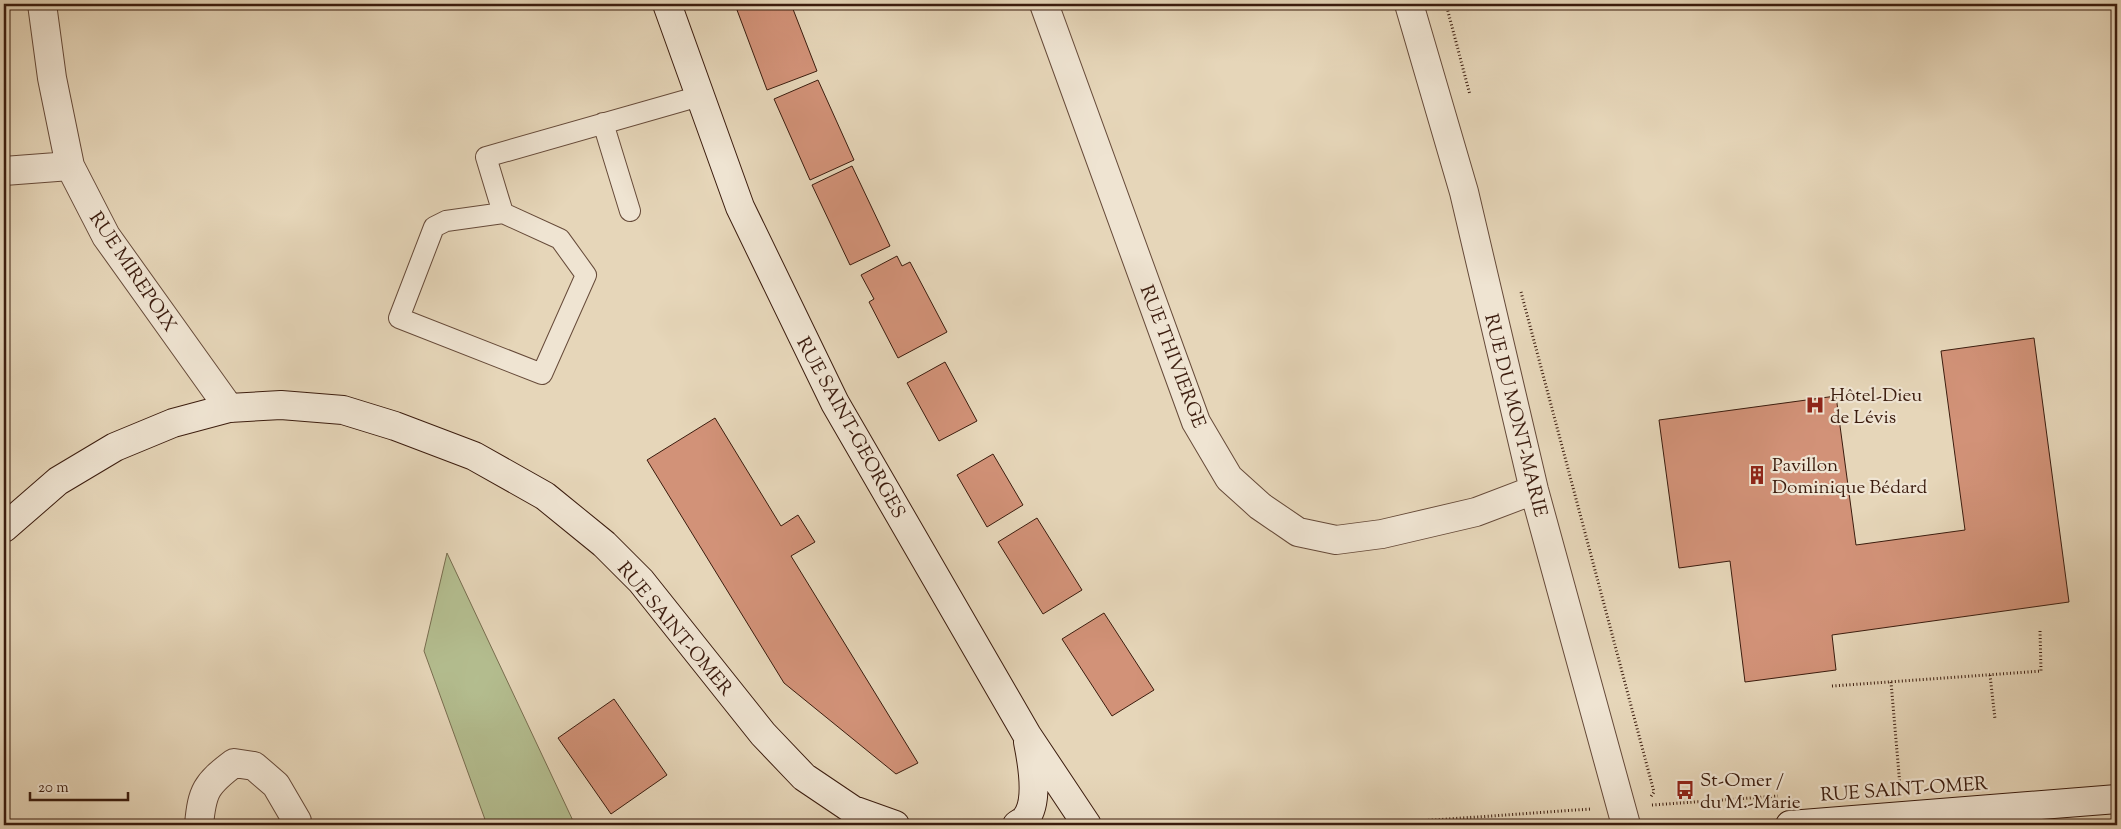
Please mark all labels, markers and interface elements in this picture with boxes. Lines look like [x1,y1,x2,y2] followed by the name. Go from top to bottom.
[82,207,182,338] street label: RUE MIREPOIX
[1132,281,1212,433] street label: RUE THIVIERGE
[1476,311,1553,521] street label: RUE DU MONT-MARIE
[789,332,911,524] street label: RUE SAINT-GEORGES
[1830,383,1922,432] place label: Hôtel-Dieu de Lévis
[1804,394,1826,416] hospital icon: Hôtel-Dieu de Lévis
[1772,453,1928,502] place label: Pavillon Dominique Bédard
[1746,464,1768,486] building icon: Pavillon Dominique Bédard
[610,557,739,703] street label: RUE SAINT-OMER
[1700,768,1801,817] place label: St-Omer / du M.-Marie
[30,769,128,801] scale bar
[1820,771,1989,810] street label: RUE SAINT-OMER
[38,778,69,799] text: 20 m
[1674,779,1696,801] bus stop icon: St-Omer / du M.-Marie

